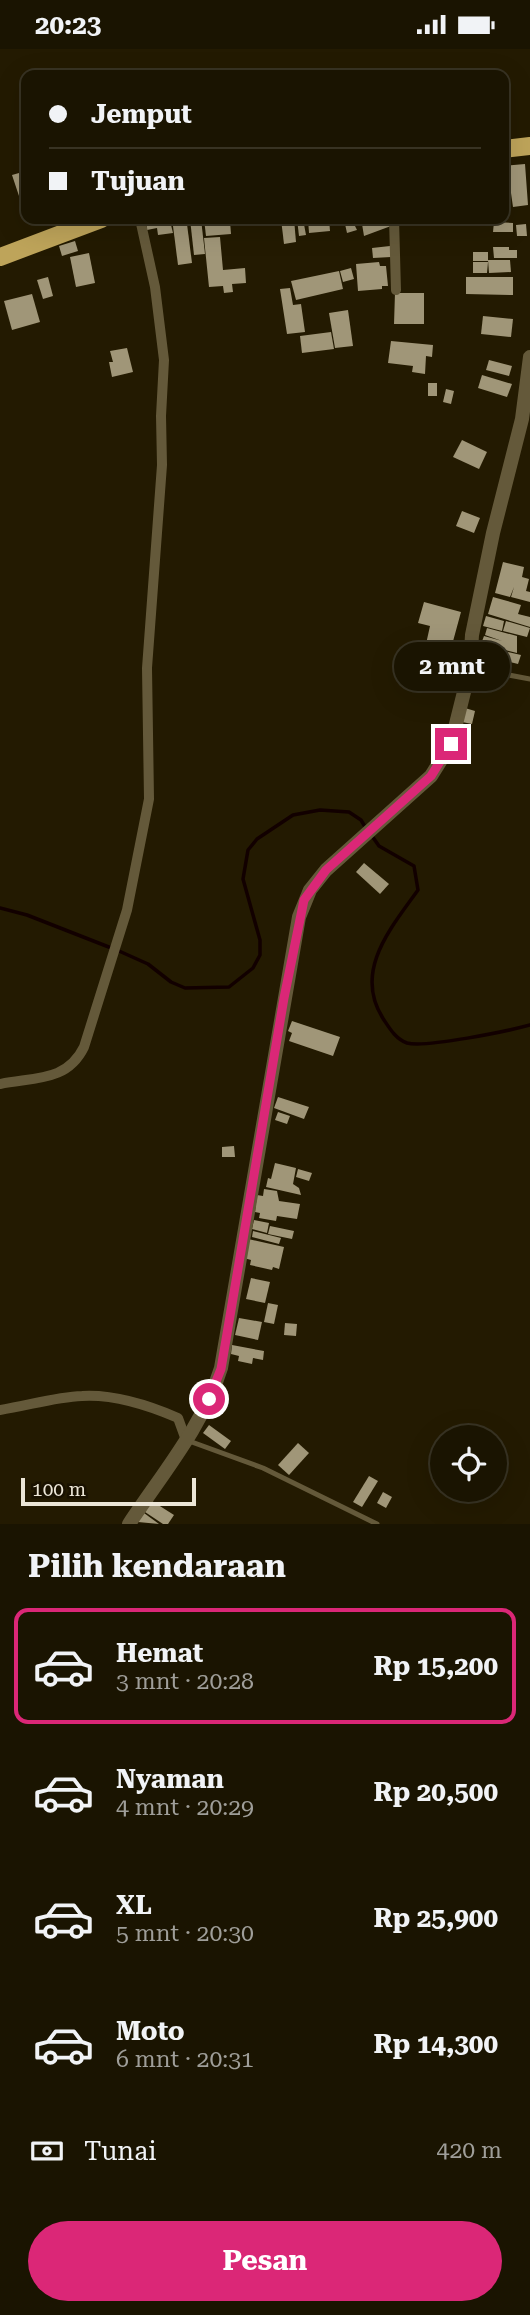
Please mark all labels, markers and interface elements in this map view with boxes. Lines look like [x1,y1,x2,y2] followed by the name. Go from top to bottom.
[35,10,101,40] text: 20:23
[91,99,192,129] text: Jemput
[91,166,185,196] text: Tujuan
[393,643,509,691] callout: 2 mnt
[419,653,485,680] text: 2 mnt
[435,728,467,760] route end
[193,1383,225,1415] route start
[430,1425,507,1502] map controls
[430,1425,507,1502] button: locate
[21,1475,196,1507] scale bar
[32,1478,86,1501] text: 100 m
[28,1547,286,1585] text: Pilih kendaraan
[32,1635,95,1698] icon: car
[116,1638,203,1668] text: Hemat
[373,1651,498,1681] text: Rp 15,200
[116,1668,254,1695] text: 3 mnt · 20:28
[32,1761,95,1824] icon: car
[116,1764,224,1794] text: Nyaman
[373,1777,498,1807] text: Rp 20,500
[116,1794,254,1821] text: 4 mnt · 20:29
[32,1887,95,1950] icon: car
[116,1890,152,1920] text: XL
[373,1903,498,1933] text: Rp 25,900
[116,1920,254,1947] text: 5 mnt · 20:30
[32,2013,95,2076] icon: car
[116,2016,185,2046] text: Moto
[373,2029,498,2059] text: Rp 14,300
[116,2046,254,2073] text: 6 mnt · 20:31
[28,2132,66,2170] icon: cash
[84,2136,157,2166] text: Tunai
[437,2137,502,2164] text: 420 m
[28,2221,502,2301] button: Pesan

